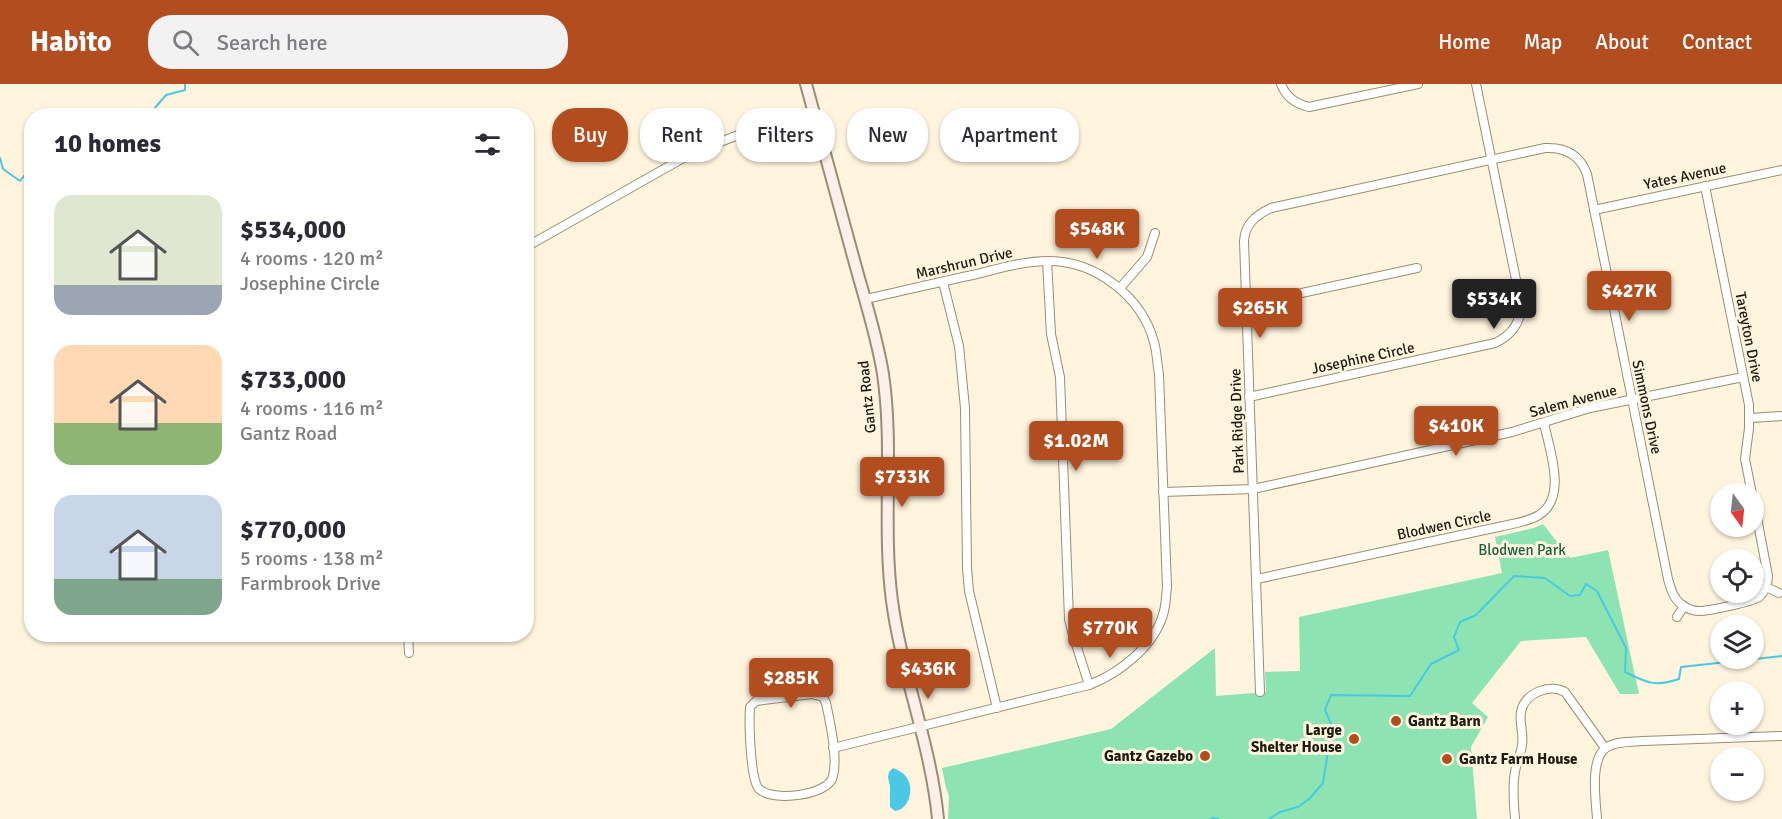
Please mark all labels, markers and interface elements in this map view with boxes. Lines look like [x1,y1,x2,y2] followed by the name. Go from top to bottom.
[148,15,568,69] search box
[30,25,112,59] text: Habito
[169,26,202,59] icon: search
[217,29,328,56] text: Search here
[1438,29,1491,55] text: Home
[1524,29,1562,55] text: Map
[1595,29,1649,55] text: About
[1682,29,1752,55] text: Contact
[552,108,628,162] chip: Buy
[640,108,724,162] chip: Rent
[736,108,835,162] chip: Filters
[847,108,928,162] chip: New
[940,108,1079,162] chip: Apartment
[54,128,161,160] text: 10 homes
[471,128,504,161] icon: filters
[1642,158,1728,194] street label: Yates Avenue
[1055,209,1139,260] pin: $548K
[240,214,346,246] text: $534,000
[1069,216,1125,241] text: $548K
[102,219,174,291] icon: home
[914,243,1014,283] street label: Marshrun Drive
[240,246,384,271] text: 4 rooms · 120 m²
[240,271,380,296] text: Josephine Circle
[1587,271,1671,322] pin: $427K
[1601,278,1657,303] text: $427K
[1452,279,1536,330] pin: $534K
[1466,286,1522,311] text: $534K
[1218,288,1302,339] pin: $265K
[1731,290,1767,384] street label: Tareyton Drive
[1232,295,1288,320] text: $265K
[1310,338,1416,378] street label: Josephine Circle
[1628,358,1666,456] street label: Simmons Drive
[854,360,880,434] street label: Gantz Road
[240,364,346,396] text: $733,000
[1226,368,1248,474] street label: Park Ridge Drive
[102,369,174,441] icon: home
[1527,381,1619,421] street label: Salem Avenue
[240,396,384,421] text: 4 rooms · 116 m²
[1414,406,1498,457] pin: $410K
[1428,413,1484,438] text: $410K
[240,421,337,446] text: Gantz Road
[1027,421,1125,472] pin: $1.02M
[1043,428,1109,453] text: $1.02M
[860,457,944,508] pin: $733K
[874,464,930,489] text: $733K
[1710,483,1764,537] north arrow
[1710,483,1764,801] map controls
[1395,506,1493,544] street label: Blodwen Circle
[240,514,346,546] text: $770,000
[102,519,174,591] icon: home
[1478,541,1566,559] park label: Blodwen Park
[240,546,384,571] text: 5 rooms · 138 m²
[1710,549,1764,603] button: locate
[240,571,381,596] text: Farmbrook Drive
[1068,608,1152,659] pin: $770K
[1082,615,1138,640] text: $770K
[1710,615,1764,669] button: layers
[886,649,970,700] pin: $436K
[900,656,956,681] text: $436K
[749,658,833,709] pin: $285K
[763,665,819,690] text: $285K
[1710,681,1764,735] button: +
[1408,712,1481,730] place label: Gantz Barn
[1389,714,1403,728] marker: Gantz Barn
[1251,721,1342,756] place label: Large Shelter House
[1347,732,1361,746] marker: Large Shelter House
[1104,747,1193,765] place label: Gantz Gazebo
[1710,747,1764,801] button: −
[1198,749,1212,763] marker: Gantz Gazebo
[1459,750,1578,768] place label: Gantz Farm House
[1440,752,1454,766] marker: Gantz Farm House

